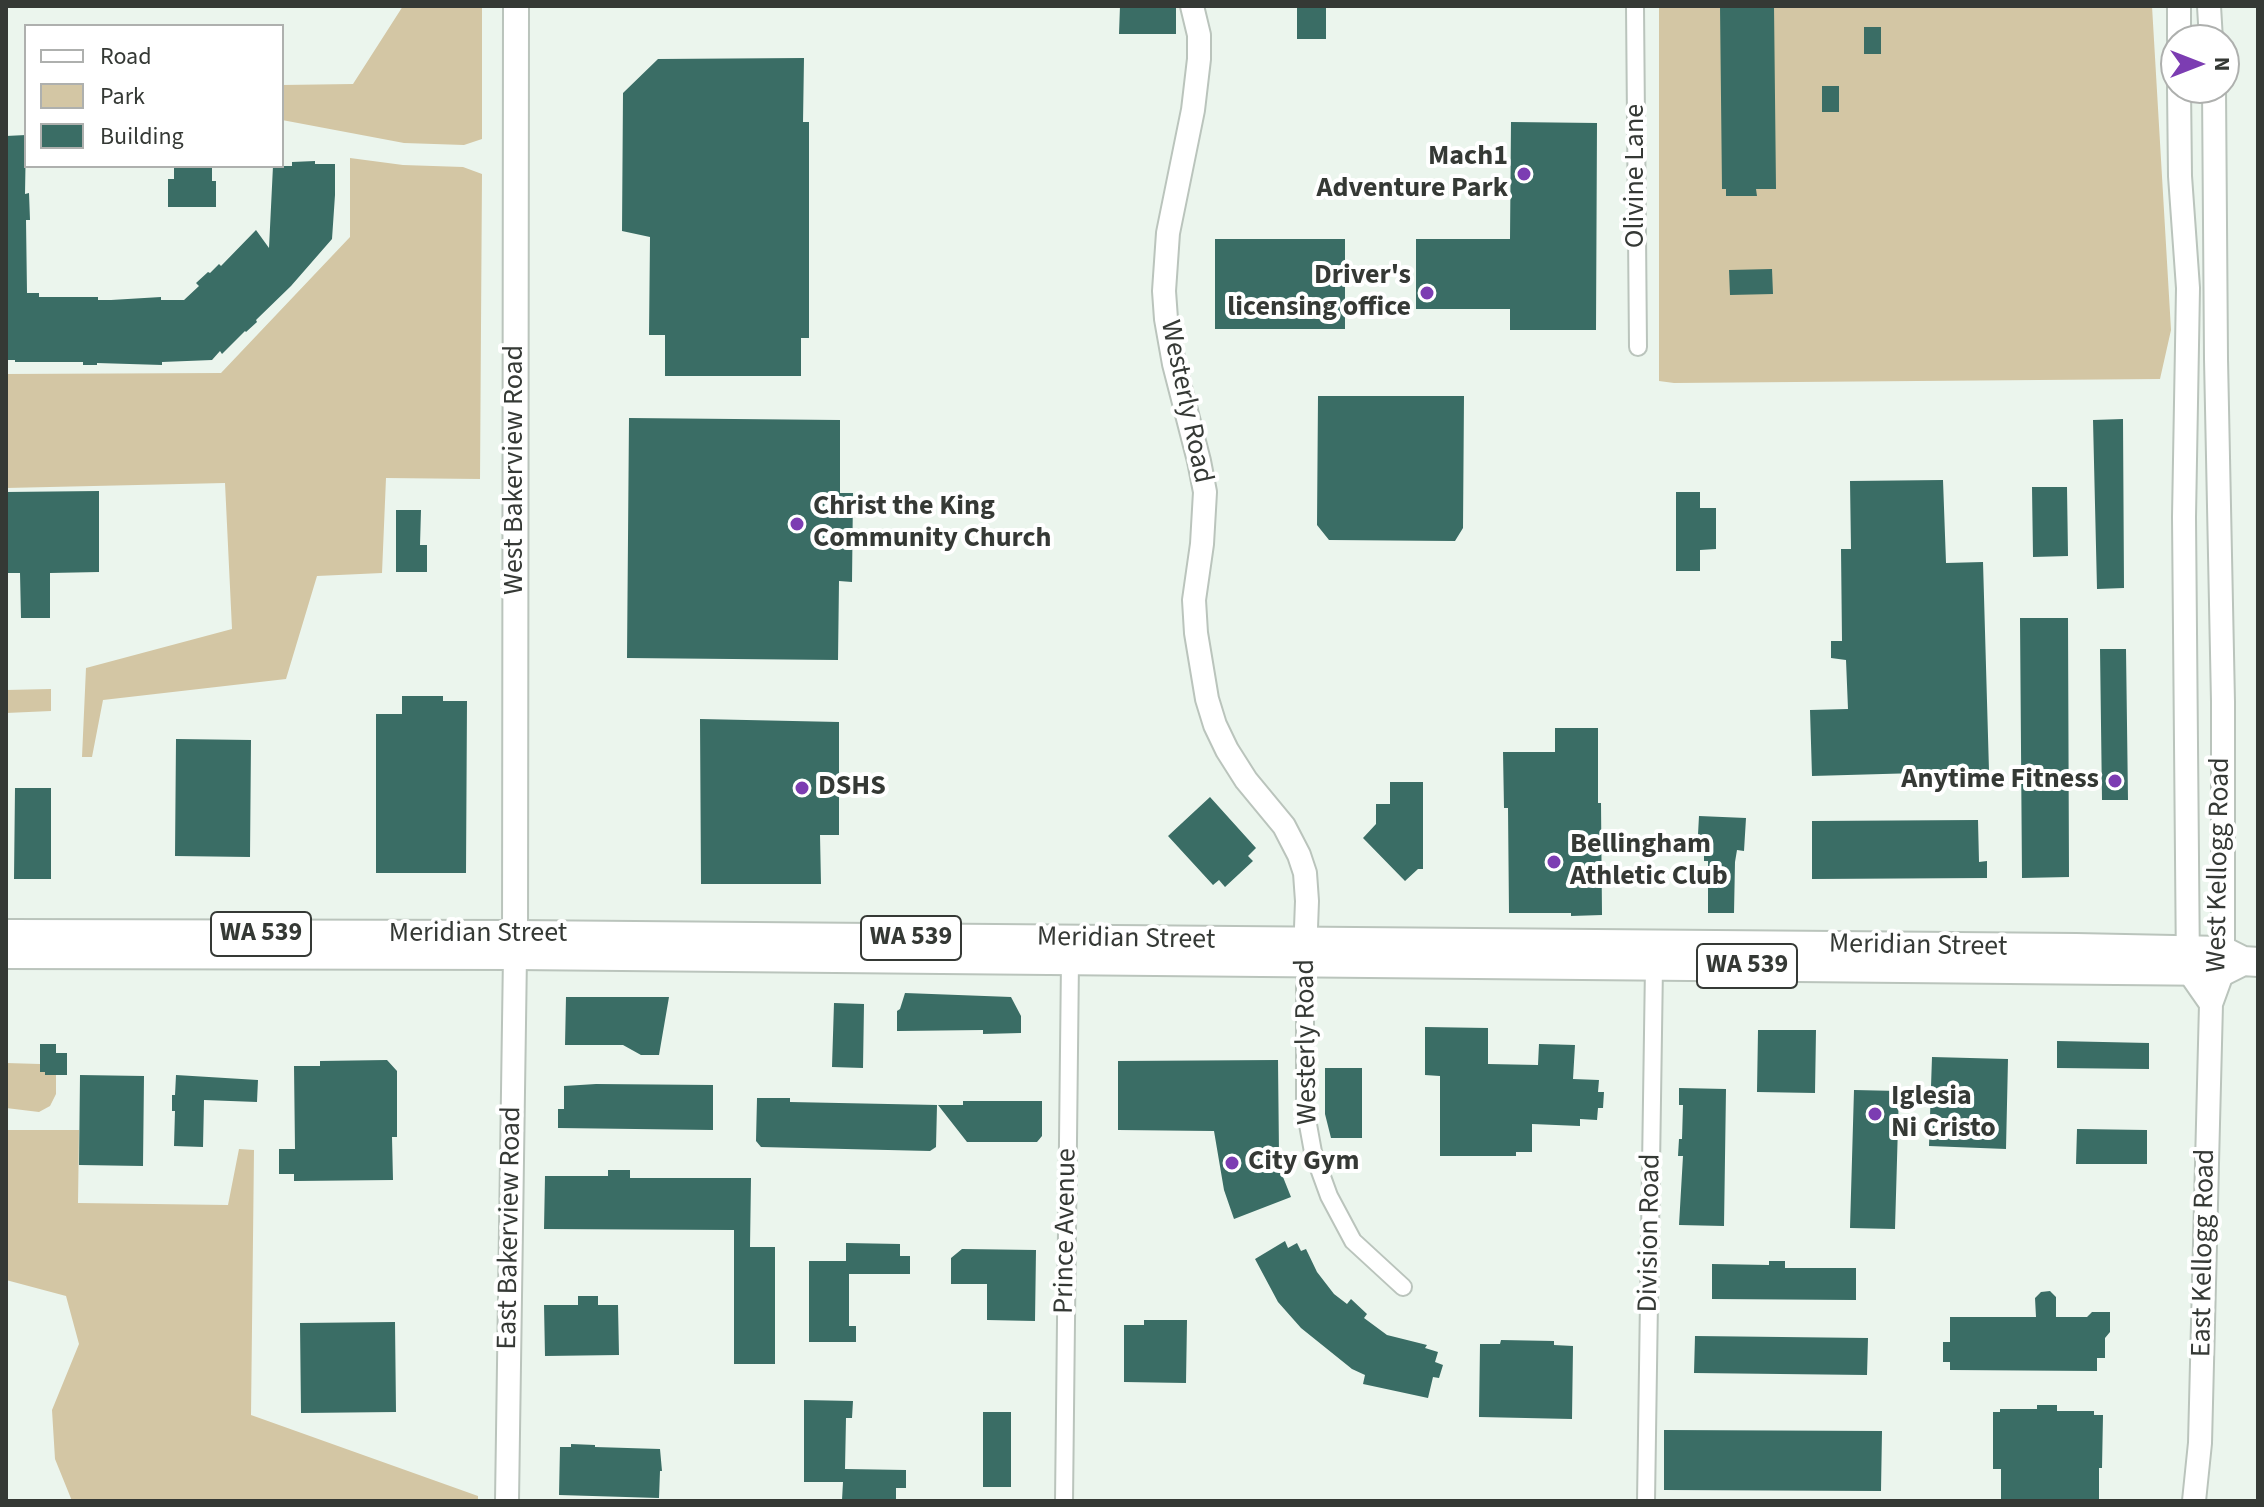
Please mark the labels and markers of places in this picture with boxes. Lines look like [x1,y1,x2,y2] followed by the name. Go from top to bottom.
[1316,141,1508,207] place label: Mach1 Adventure Park
[1515,165,1533,183] marker: Mach1 Adventure Park
[1227,260,1411,326] place label: Driver's licensing office
[1418,284,1436,302] marker: Driver's licensing office
[813,491,1052,557] place label: Christ the King Community Church
[788,515,806,533] marker: Christ the King Community Church
[1901,764,2099,798] place label: Anytime Fitness
[818,771,886,805] place label: DSHS
[2106,772,2124,790] marker: Anytime Fitness
[793,779,811,797] marker: DSHS
[1570,829,1728,895] place label: Bellingham Athletic Club
[1545,853,1563,871] marker: Bellingham Athletic Club
[1891,1081,1996,1147] place label: Iglesia Ni Cristo
[1866,1105,1884,1123] marker: Iglesia Ni Cristo
[1248,1146,1359,1180] place label: City Gym
[1223,1154,1241,1172] marker: City Gym

